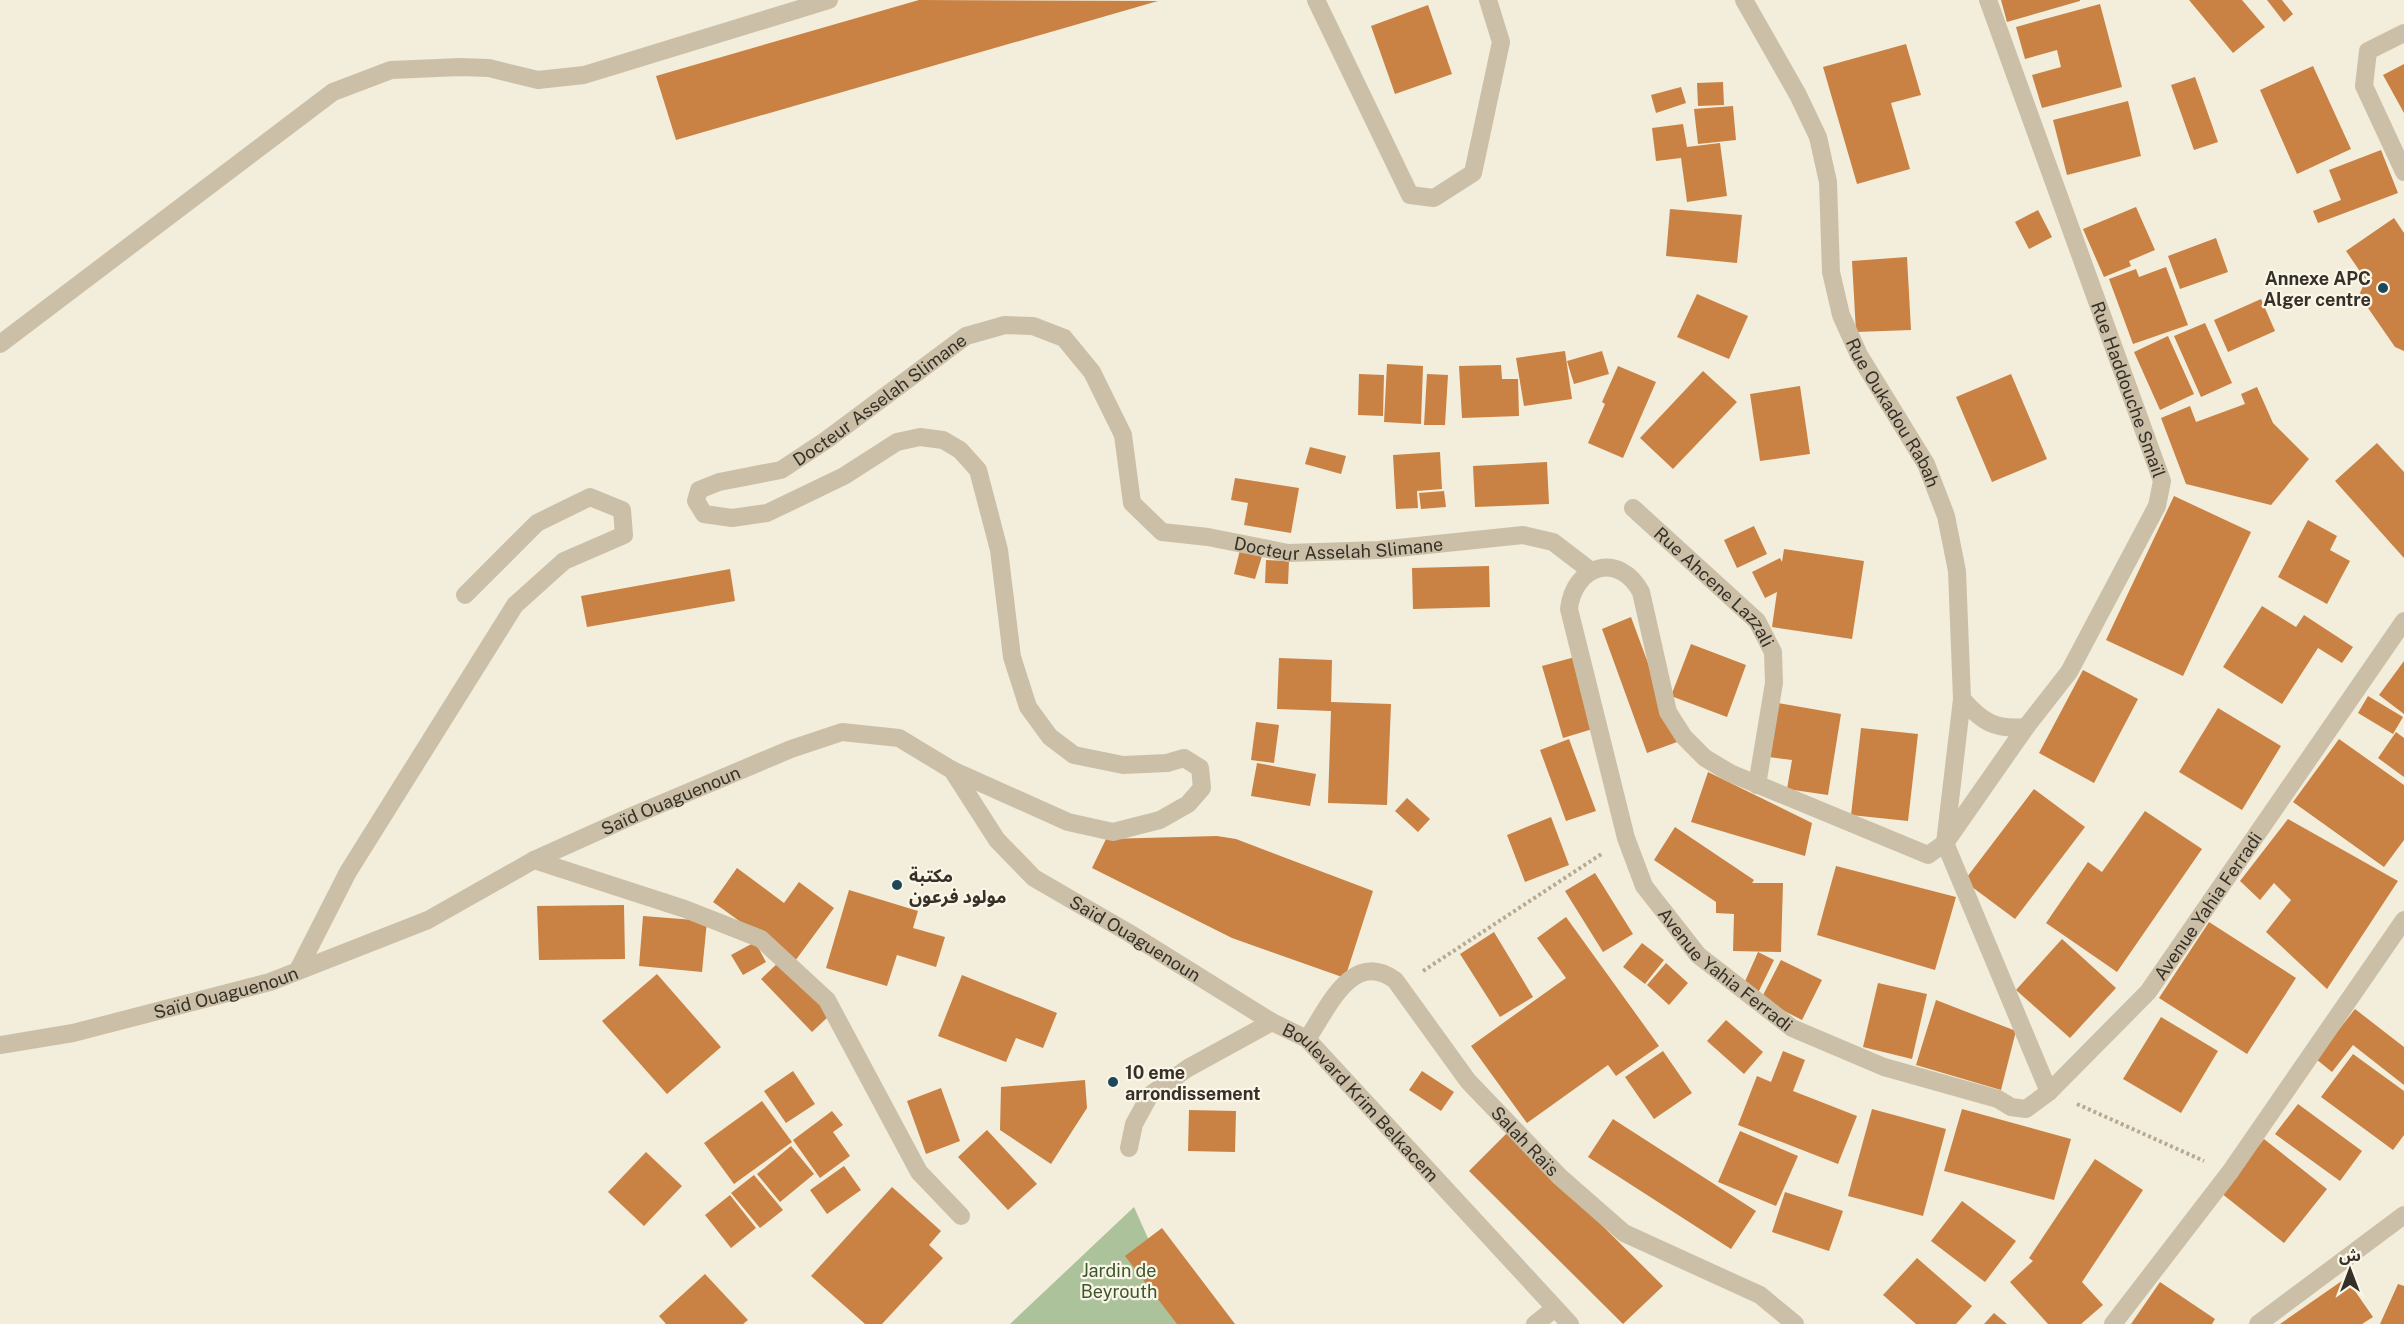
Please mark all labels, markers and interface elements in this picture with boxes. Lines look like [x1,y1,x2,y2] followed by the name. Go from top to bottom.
[2263,268,2371,310] place label: Annexe APC Alger centre
[2376,281,2390,295] marker: Annexe APC Alger centre
[2087,298,2170,480] street label: Rue Haddouche Smaïl
[789,329,970,470] street label: Docteur Asselah Slimane
[1842,335,1944,490] street label: Rue Oukadou Rabah
[1650,522,1779,650] street label: Rue Ahcene Lazzali
[1232,532,1444,564] street label: Docteur Asselah Slimane
[598,761,743,839] street label: Saïd Ouaguenoun
[2149,828,2266,984] street label: Avenue Yahia Ferradi
[909,865,1007,908] place label: مكتبة مولود فرعون
[890,878,904,892] marker: مكتبة مولود فرعون
[1066,891,1205,986] street label: Saïd Ouaguenoun
[1654,903,1797,1035] street label: Avenue Yahia Ferradi
[151,962,301,1022] street label: Saïd Ouaguenoun
[1279,1018,1444,1186] street label: Boulevard Krim Belkacem
[1125,1062,1260,1104] place label: 10 eme arrondissement
[1106,1075,1120,1089] marker: 10 eme arrondissement
[1487,1102,1564,1180] street label: Salah Raïs
[2320,1240,2380,1300] north arrow
[2339,1246,2361,1265] text: ش
[1081,1260,1157,1302] park label: Jardin de Beyrouth

